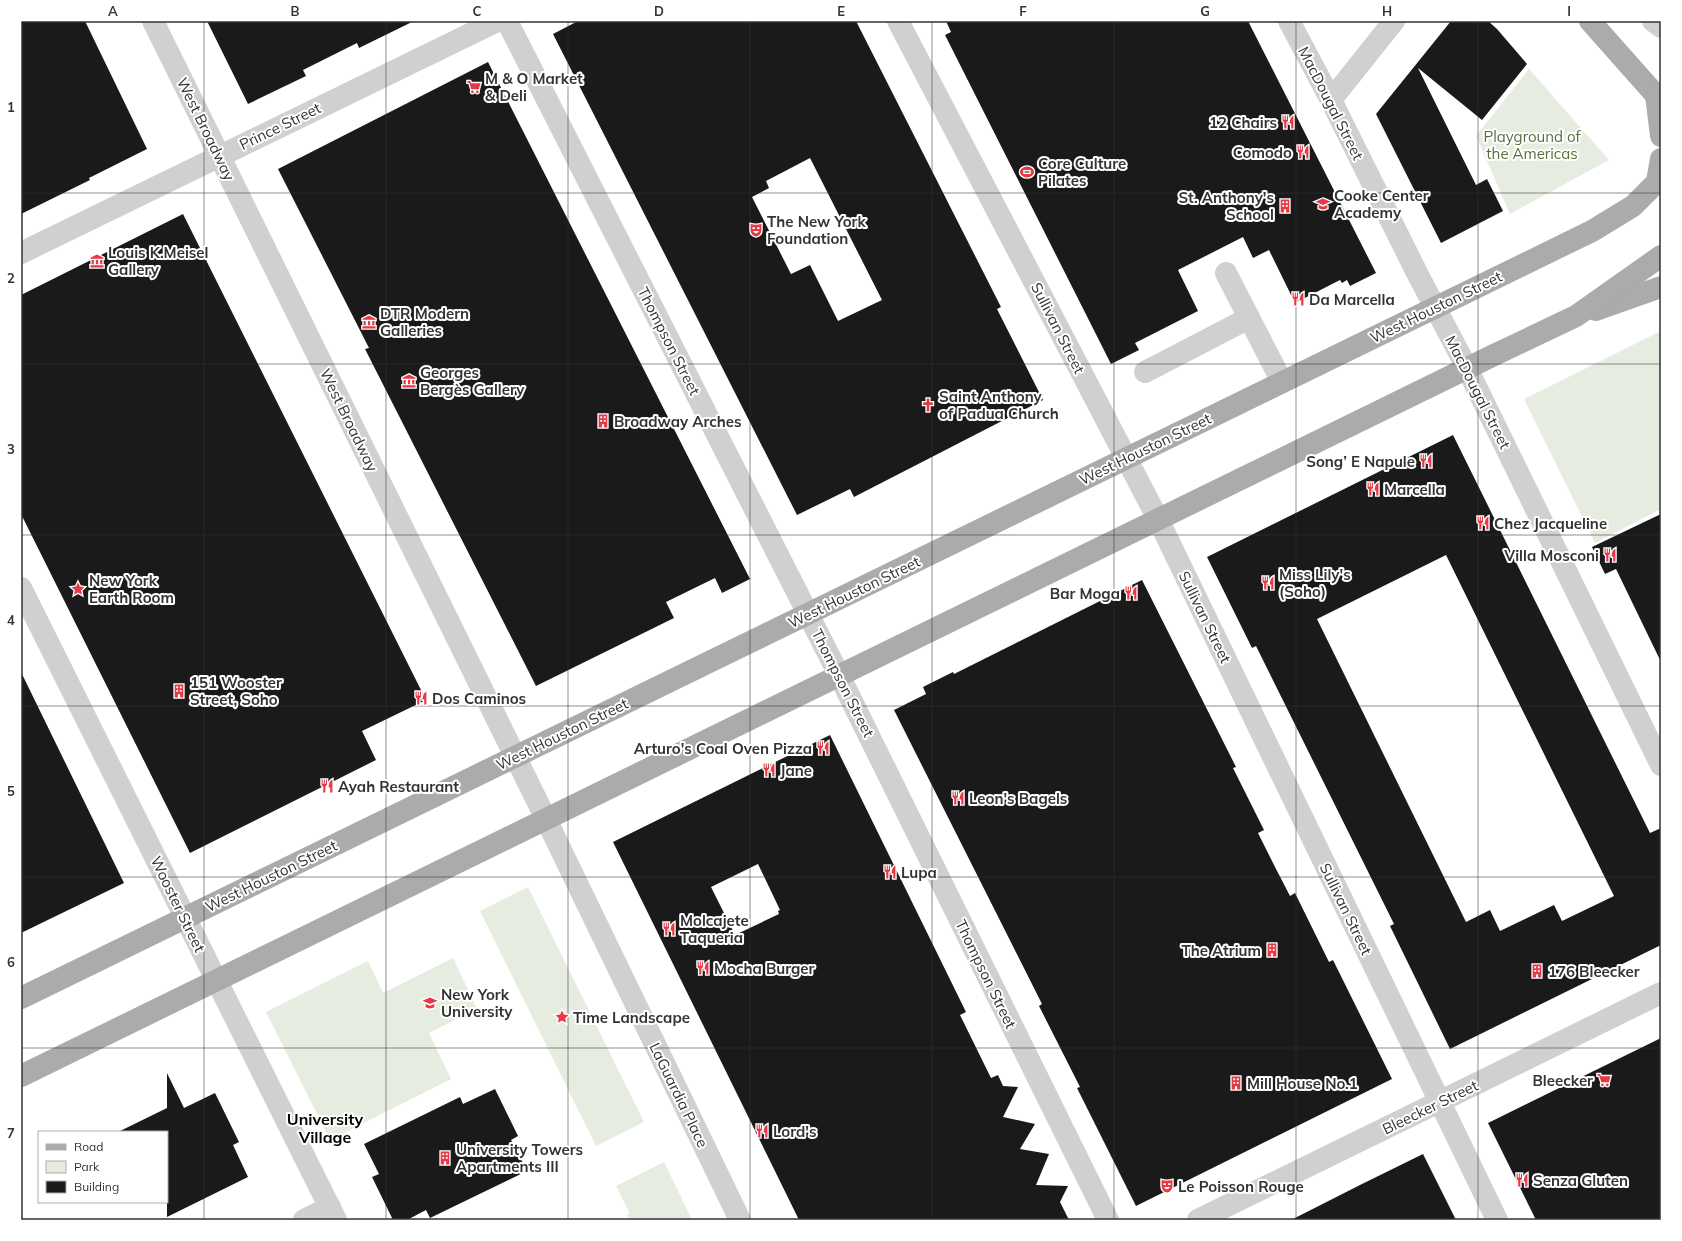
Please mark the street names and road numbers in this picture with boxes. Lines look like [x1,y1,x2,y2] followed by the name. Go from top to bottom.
[1294,43,1368,163] street label: MacDougal Street
[173,74,239,184] street label: West Broadway
[236,98,324,154] street label: Prince Street
[1367,267,1505,347] street label: West Houston Street
[1027,279,1089,377] street label: Sullivan Street
[634,284,704,398] street label: Thompson Street
[1441,332,1515,452] street label: MacDougal Street
[316,365,382,475] street label: West Broadway
[1076,409,1214,489] street label: West Houston Street
[785,552,923,632] street label: West Houston Street
[1175,568,1235,666] street label: Sullivan Street
[808,626,878,740] street label: Thompson Street
[493,694,631,774] street label: West Houston Street
[202,836,340,916] street label: West Houston Street
[147,853,209,955] street label: Wooster Street
[1316,860,1376,958] street label: Sullivan Street
[951,916,1021,1032] street label: Thompson Street
[645,1039,713,1151] street label: LaGuardia Place
[1379,1076,1481,1138] street label: Bleecker Street

